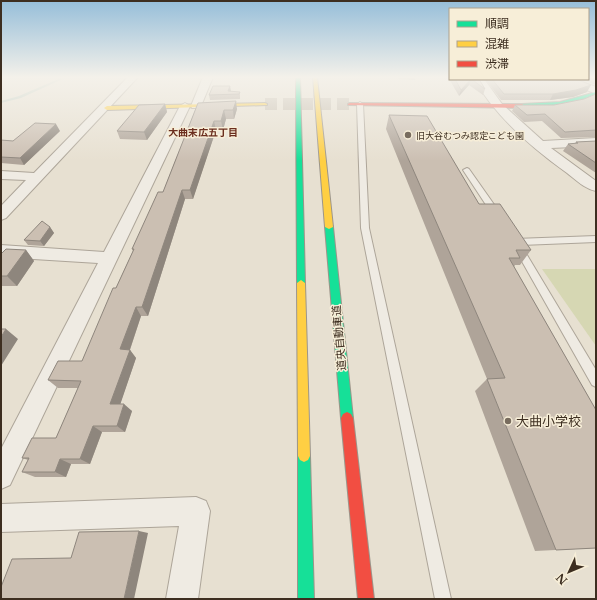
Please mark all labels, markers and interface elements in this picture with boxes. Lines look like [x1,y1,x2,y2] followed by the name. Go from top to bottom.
[449,8,589,80] legend
[485,16,509,31] text: 順調
[485,36,509,51] text: 混雑
[485,56,509,71] text: 渋滞
[168,126,238,139] district label: 大曲末広五丁目
[403,130,413,140] marker: 旧大谷むつみ認定こども園
[416,130,524,141] place label: 旧大谷むつみ認定こども園
[329,305,349,371] street label: 道央自動車道
[516,413,581,430] place label: 大曲小学校
[503,416,513,426] marker: 大曲小学校
[549,552,589,592] north arrow
[553,570,570,588] text: N

